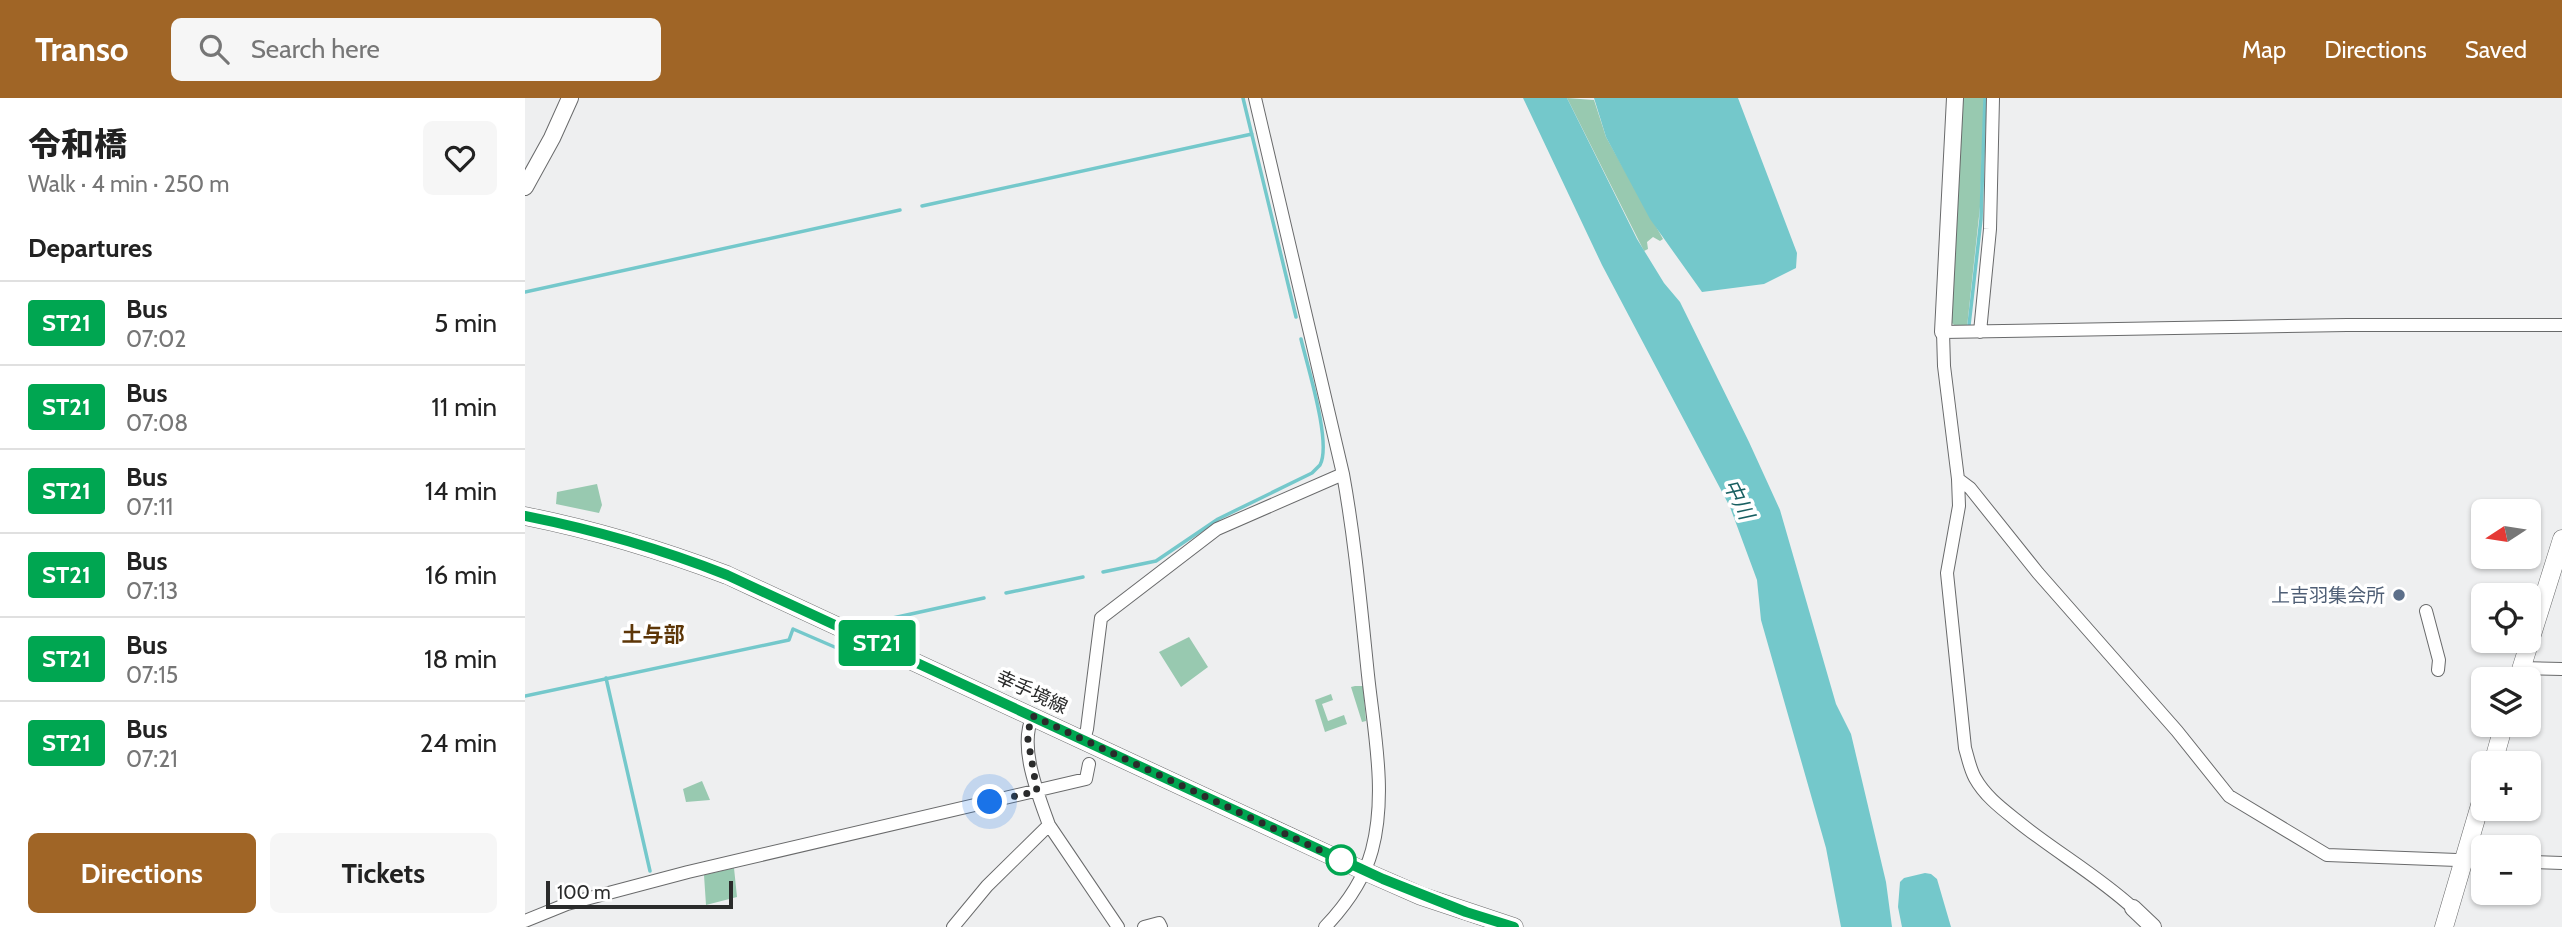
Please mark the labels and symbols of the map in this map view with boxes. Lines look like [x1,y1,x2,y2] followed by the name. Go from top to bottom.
[1719,475,1760,525] water label: 中川
[2471,499,2541,569] north arrow
[2271,584,2385,607] place label: 上吉羽集会所
[2391,587,2407,603] marker: 上吉羽集会所
[828,620,926,666] line badge: ST21
[622,622,685,647] district label: 土与部
[993,666,1071,718] street label: 幸手境線
[972,784,1007,819] your location
[1326,845,1356,875] unlabelled marker
[546,878,733,910] scale bar

